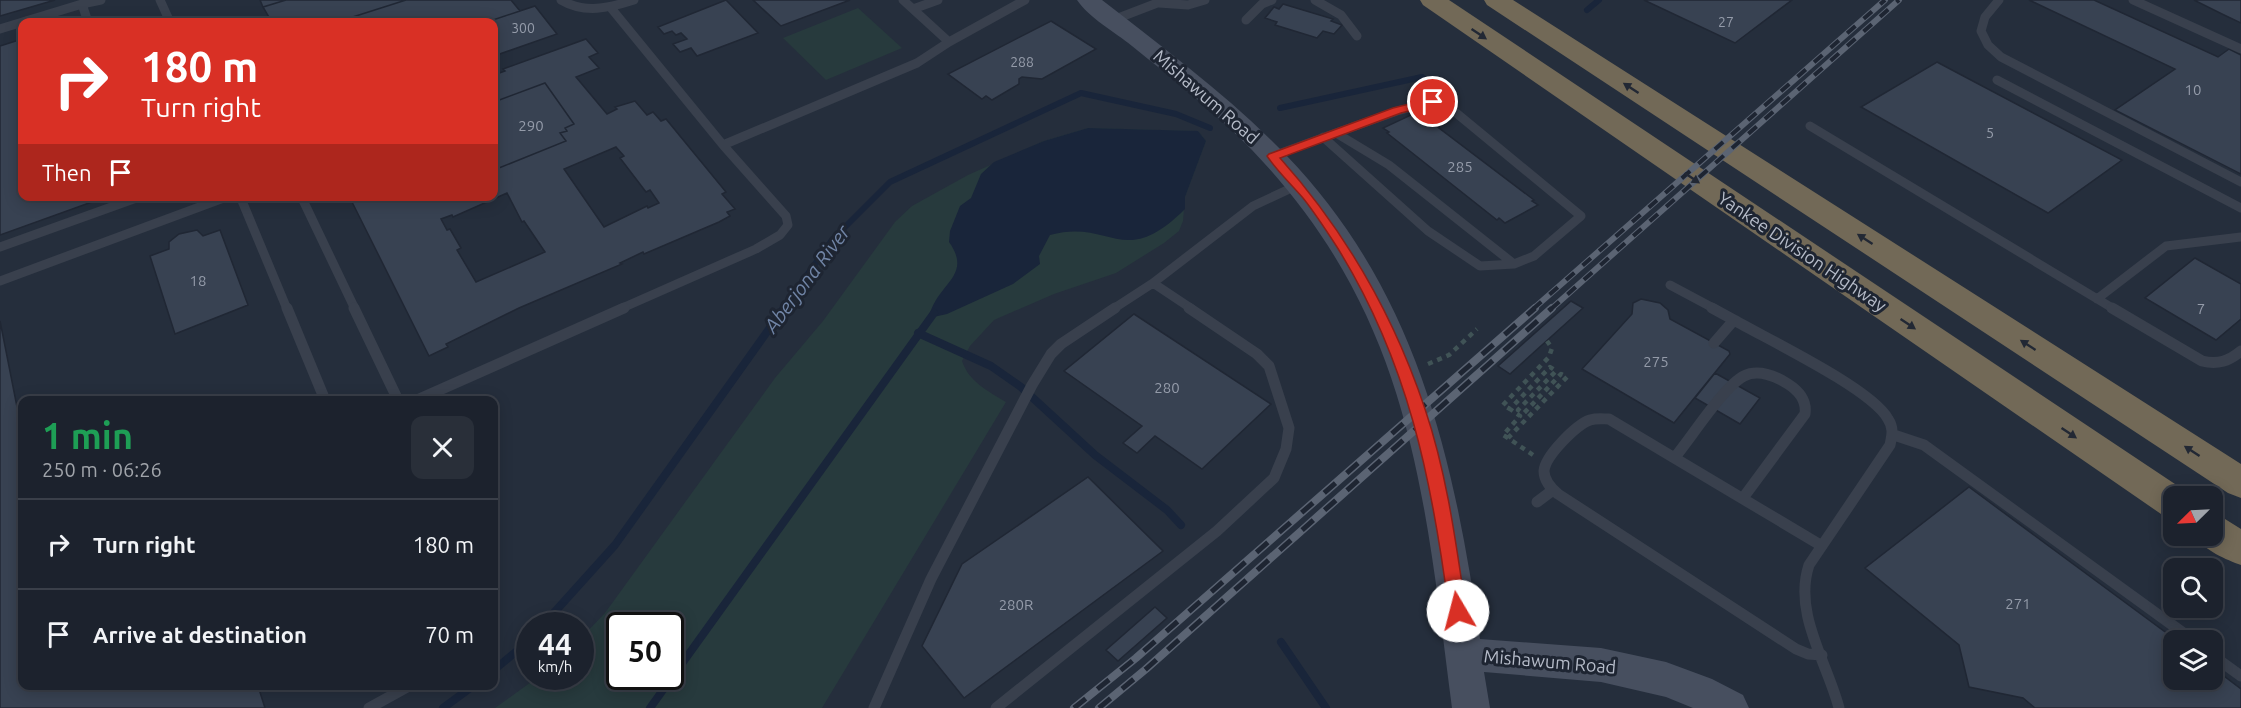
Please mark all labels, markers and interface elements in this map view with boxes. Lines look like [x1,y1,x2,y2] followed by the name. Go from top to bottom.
[1718,14,1734,30] house number: 27
[511,20,535,36] house number: 300
[1471,28,1487,40] one-way arrow
[42,42,120,120] icon: right
[141,43,258,90] text: 180 m
[1150,45,1263,147] street label: Mishawum Road
[1010,54,1034,70] house number: 288
[1407,76,1458,127] pin
[2185,81,2201,98] house number: 10
[1623,83,1639,94] one-way arrow
[1416,85,1449,118] icon: arrive
[141,92,261,122] text: Turn right
[518,117,544,134] house number: 290
[1986,124,1994,141] house number: 5
[104,156,137,189] icon: arrive
[1447,158,1473,175] house number: 285
[42,160,92,185] text: Then
[1684,172,1700,184] one-way arrow
[1715,187,1891,315] street label: Yankee Division Highway
[758,219,855,338] water label: Aberjona River
[1856,234,1873,245] one-way arrow
[190,272,206,289] house number: 18
[2197,300,2205,317] house number: 7
[1899,318,1915,330] one-way arrow
[2020,340,2036,351] one-way arrow
[1643,353,1669,370] house number: 275
[1154,379,1180,396] house number: 280
[42,415,133,456] text: 1 min
[411,416,474,479] button: close
[2061,427,2077,439] one-way arrow
[2184,446,2200,457] one-way arrow
[42,458,162,481] text: 250 m · 06:26
[2163,486,2223,546] north arrow
[2163,486,2223,690] map controls
[42,528,75,561] icon: right
[93,532,195,557] text: Turn right
[413,532,474,557] text: 180 m
[2163,558,2223,618] button: search
[1426,579,1490,643] position arrow
[2005,595,2031,612] house number: 271
[999,596,1033,613] house number: 280R
[606,612,684,690] speed limit sign: 50
[42,618,75,651] icon: arrive
[93,622,307,647] text: Arrive at destination
[425,622,474,647] text: 70 m
[538,627,572,661] text: 44
[2163,630,2223,690] button: layers
[1483,645,1617,677] street label: Mishawum Road
[538,658,572,675] text: km/h

